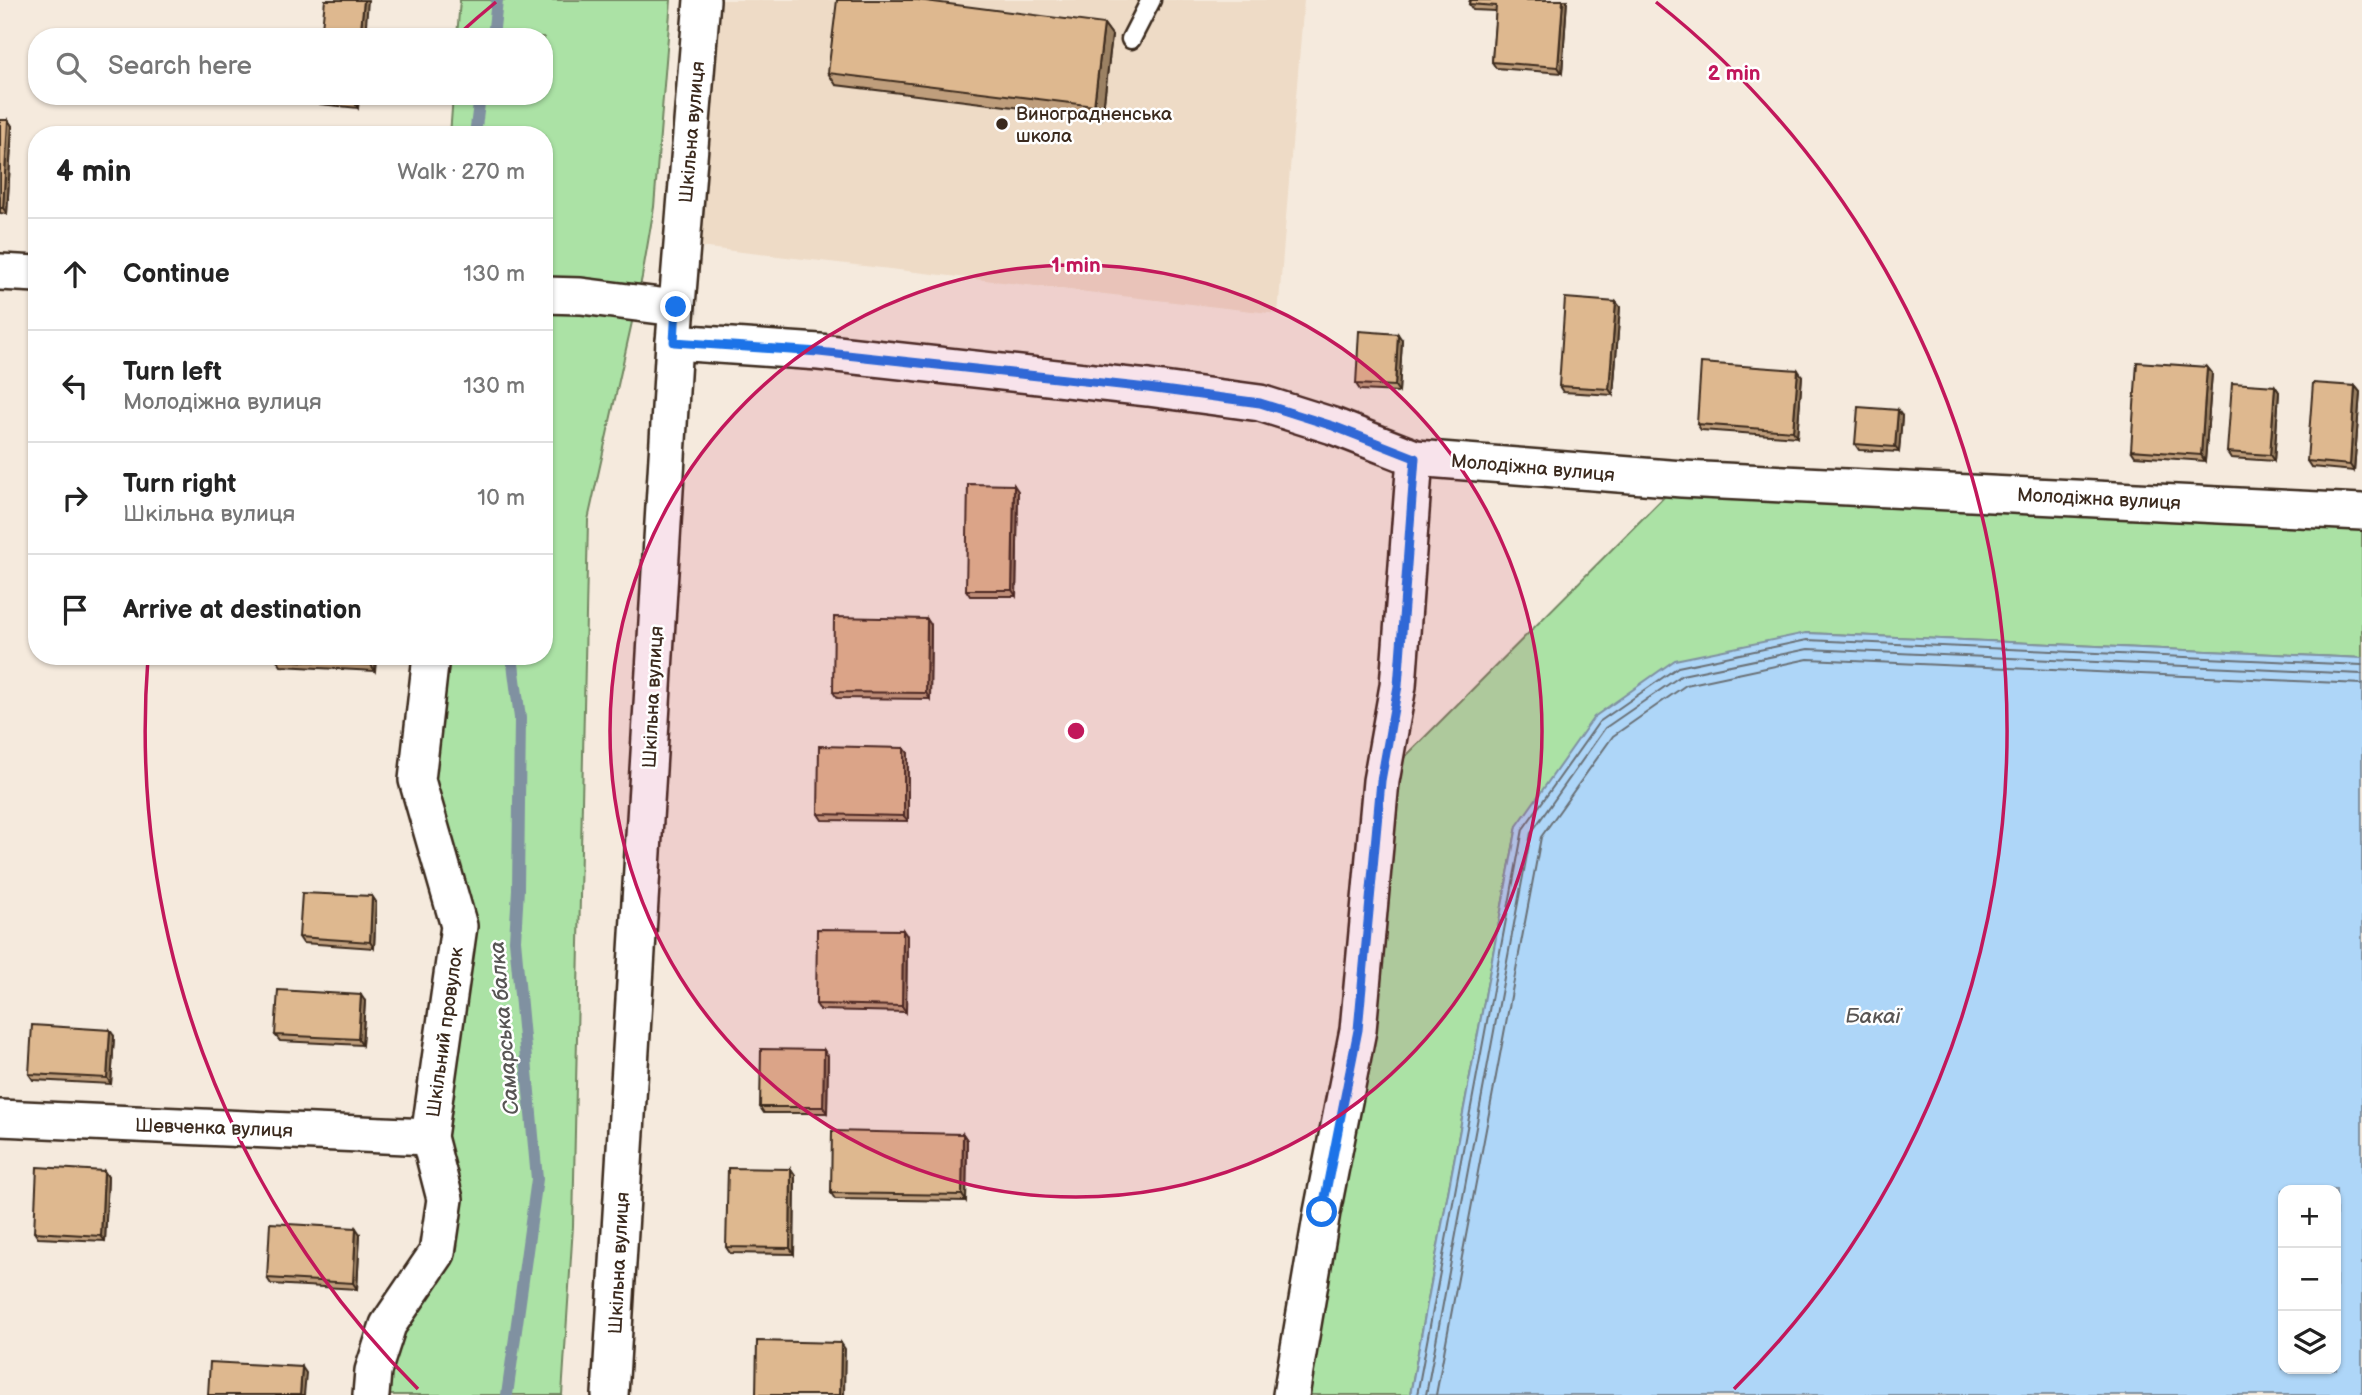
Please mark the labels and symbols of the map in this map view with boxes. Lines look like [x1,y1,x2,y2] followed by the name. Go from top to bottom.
[675,60,710,204] street label: Шкільна вулиця
[1707,61,1761,86] text: 2 min
[1016,103,1172,148] place label: Виноградненська школа
[994,116,1010,132] marker: Виноградненська школа
[1051,253,1101,278] text: 1 min
[660,291,691,322] route end
[1450,450,1616,487] street label: Молодіжна вулиця
[2016,484,2182,515] street label: Молодіжна вулиця
[638,625,669,769] street label: Шкільна вулиця
[1064,719,1088,743] centre of rings
[484,940,525,1116] water label: Самарська балка
[422,946,469,1119] street label: Шкільний провулок
[1845,1004,1904,1029] water label: Бакаї
[135,1114,293,1143] street label: Шевченка вулиця
[604,1191,635,1335] street label: Шкільна вулиця
[1306,1196,1337,1227] route start

